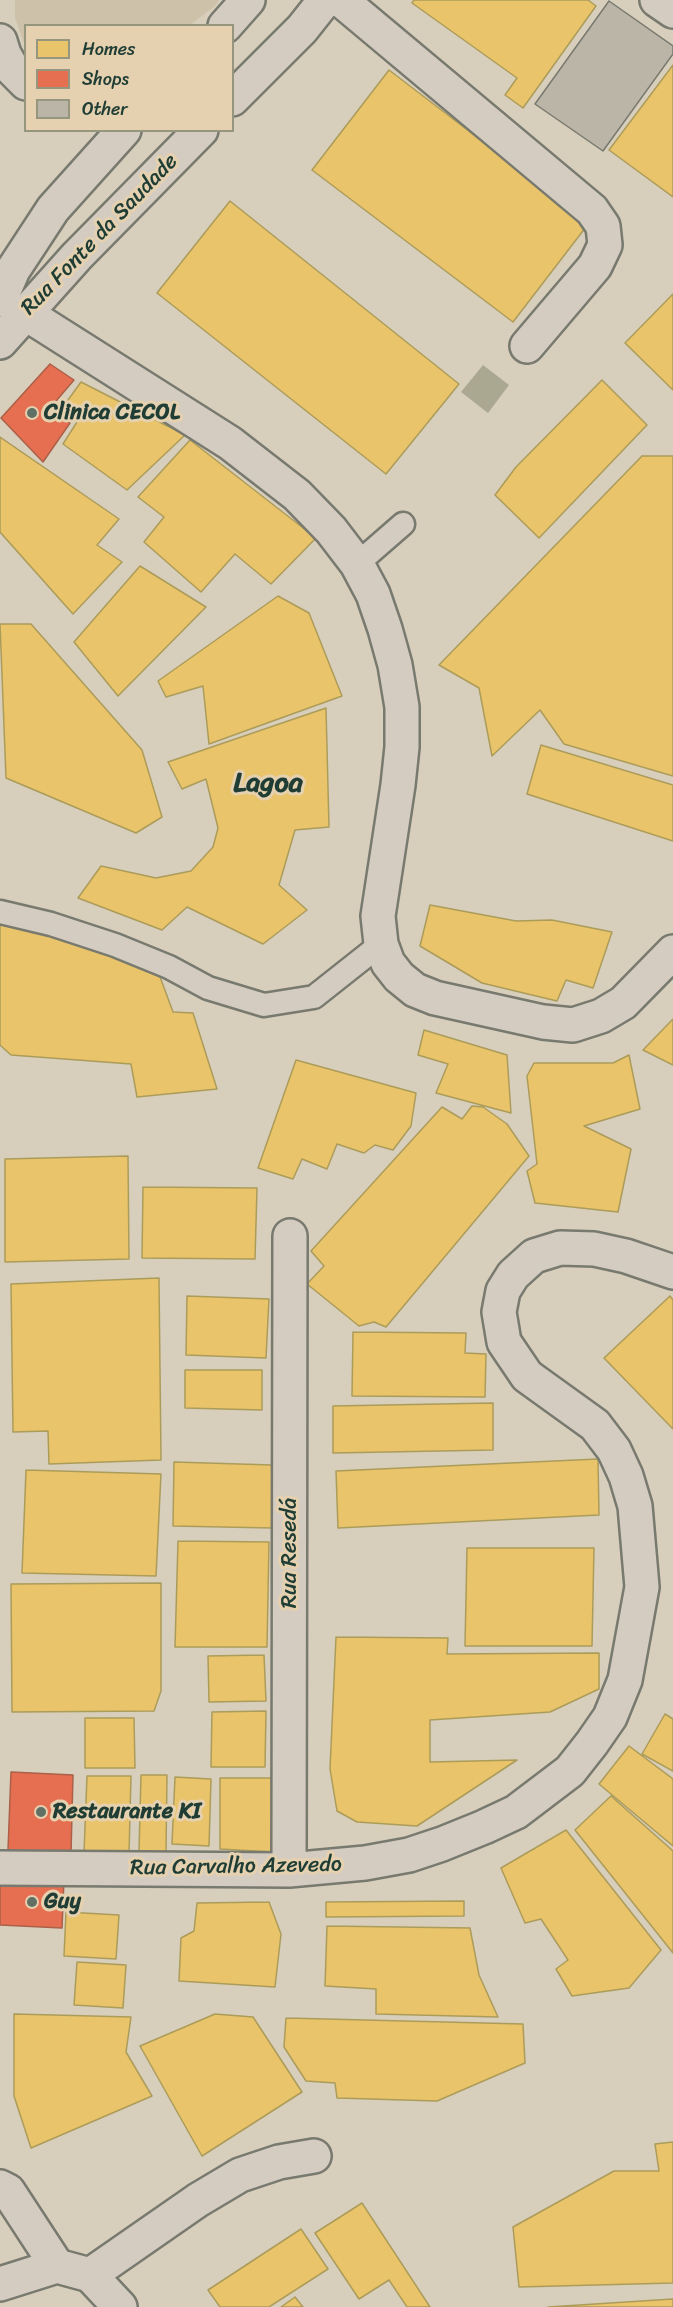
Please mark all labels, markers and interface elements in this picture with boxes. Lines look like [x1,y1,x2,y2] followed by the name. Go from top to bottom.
[24,24,234,132] legend
[82,33,135,65] text: Homes
[82,63,129,95] text: Shops
[82,93,128,125] text: Other
[16,149,184,321] street label: Rua Fonte da Saudade
[44,400,180,426] place label: Clinica CECOL
[25,406,39,420] marker: Clinica CECOL
[233,767,303,801] district label: Lagoa
[277,1498,303,1608] street label: Rua Resedá
[53,1799,201,1825] place label: Restaurante KI
[34,1805,48,1819] marker: Restaurante KI
[130,1852,342,1882] street label: Rua Carvalho Azevedo
[44,1889,81,1915] place label: Guy
[25,1895,39,1909] marker: Guy

